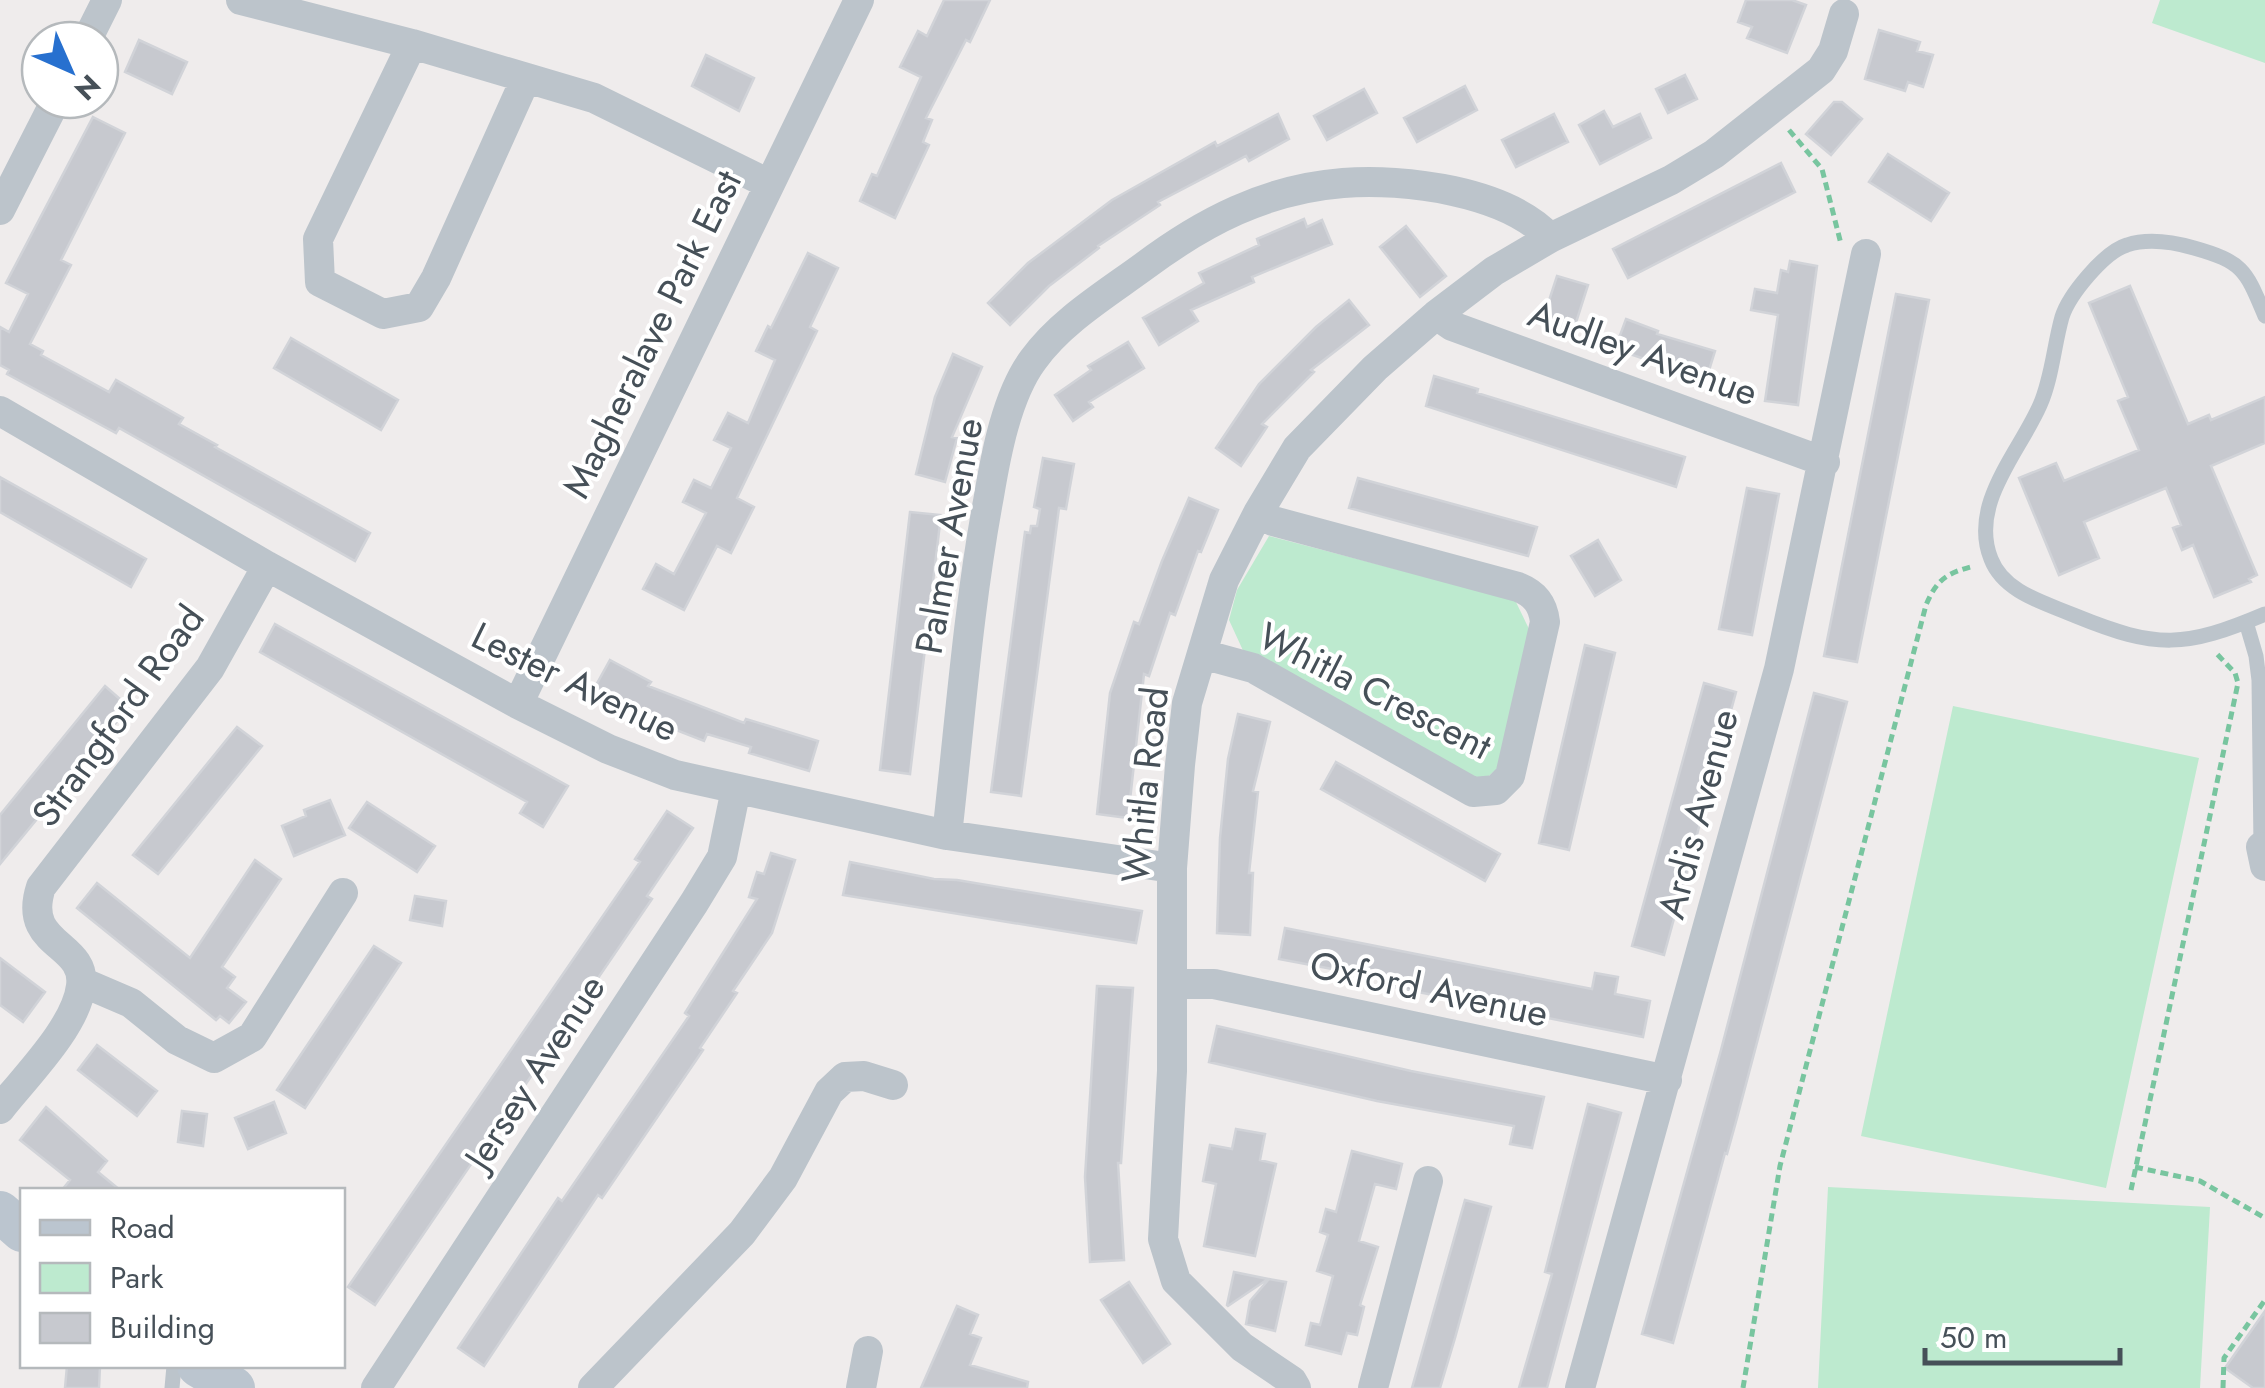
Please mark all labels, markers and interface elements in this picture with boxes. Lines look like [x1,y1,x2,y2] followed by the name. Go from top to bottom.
[20,20,120,120] north arrow
[65,65,110,110] text: N
[548,161,755,507] street label: Magheralave Park East
[1521,286,1765,419] street label: Audley Avenue
[901,414,996,658] street label: Palmer Avenue
[18,593,217,838] street label: Strangford Road
[463,608,688,755] street label: Lester Avenue
[1249,608,1501,773] street label: Whitla Crescent
[1107,684,1182,886] street label: Whitla Road
[1643,703,1752,925] street label: Ardis Avenue
[1305,936,1553,1041] street label: Oxford Avenue
[448,963,618,1184] street label: Jersey Avenue
[20,1188,345,1368] legend
[110,1206,175,1249] text: Road
[110,1256,164,1299] text: Park
[1925,1303,2120,1365] scale bar
[110,1306,215,1349] text: Building
[1940,1316,2007,1359] text: 50 m

